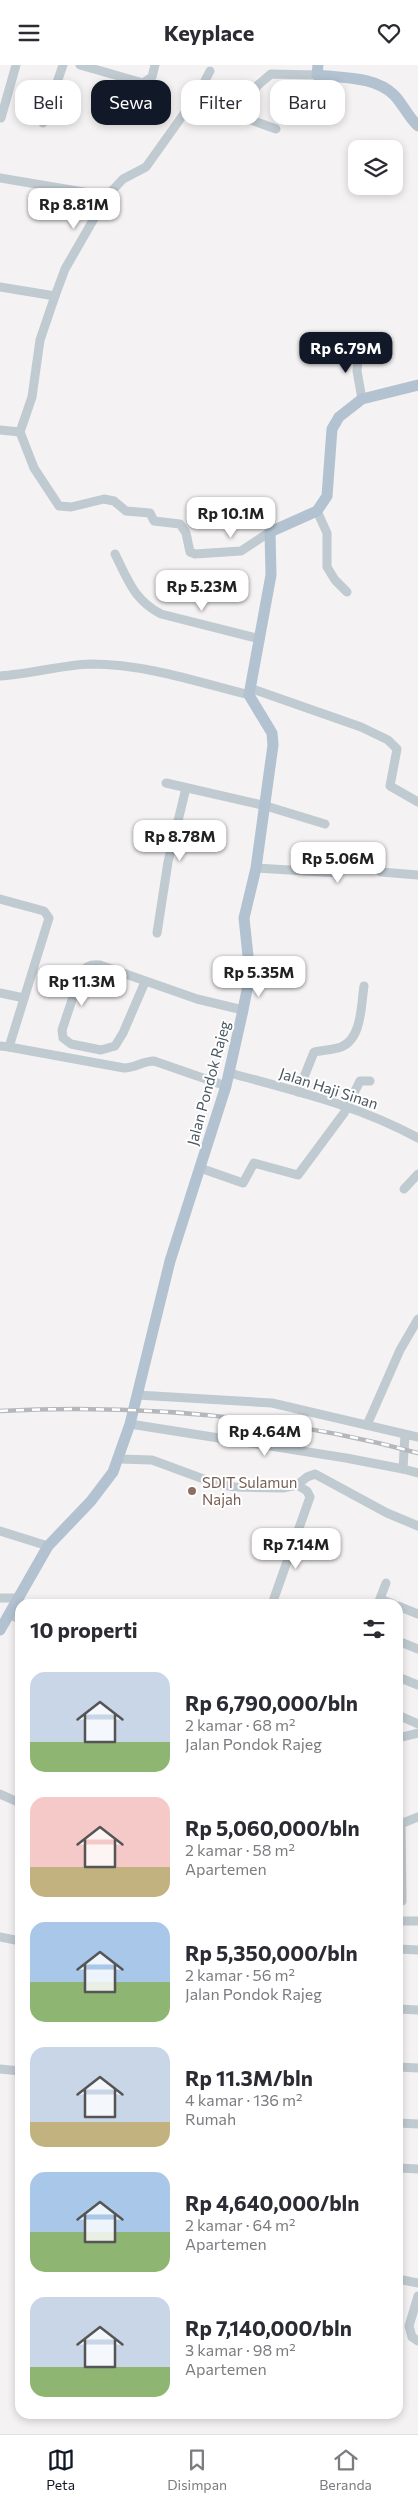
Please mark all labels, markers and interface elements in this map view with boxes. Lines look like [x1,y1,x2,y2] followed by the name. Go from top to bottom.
[15,19,43,47] icon: menu
[164,19,254,46] text: Keyplace
[375,19,403,47] icon: heart
[15,80,81,125] chip: Beli
[91,80,171,125] chip: Sewa
[181,80,260,125] chip: Filter
[270,80,345,125] chip: Baru
[348,140,403,195] map controls
[348,140,403,195] button: layers
[22,187,126,230] pin: Rp 8.81M
[39,194,109,213] text: Rp 8.81M
[294,331,398,374] pin: Rp 6.79M
[310,338,382,357] text: Rp 6.79M
[179,497,283,539] pin: Rp 10.1M
[198,503,264,522] text: Rp 10.1M
[150,569,254,612] pin: Rp 5.23M
[167,576,237,595] text: Rp 5.23M
[128,819,232,862] pin: Rp 8.78M
[144,826,216,845] text: Rp 8.78M
[286,841,390,884] pin: Rp 5.06M
[302,848,374,867] text: Rp 5.06M
[207,955,311,998] pin: Rp 5.35M
[224,962,295,981] text: Rp 5.35M
[30,965,134,1007] pin: Rp 11.3M
[48,971,116,990] text: Rp 11.3M
[183,1019,233,1147] street label: Jalan Pondok Rajeg
[277,1064,381,1112] street label: Jalan Haji Sinan
[213,1415,317,1457] pin: Rp 4.64M
[229,1421,301,1440] text: Rp 4.64M
[202,1473,297,1508] place label: SDIT Sulamun Najah
[186,1485,198,1497] marker: SDIT Sulamun Najah
[244,1527,348,1570] pin: Rp 7.14M
[263,1534,329,1553] text: Rp 7.14M
[360,1615,388,1643] icon: filters
[30,1617,138,1642] text: 10 properti
[185,1690,358,1715] text: Rp 6,790,000/bln
[70,1692,130,1752] icon: home
[185,1715,295,1734] text: 2 kamar · 68 m²
[185,1734,322,1753] text: Jalan Pondok Rajeg
[185,1815,360,1840] text: Rp 5,060,000/bln
[70,1817,130,1877] icon: home
[185,1840,295,1859] text: 2 kamar · 58 m²
[185,1859,267,1878] text: Apartemen
[185,1940,358,1965] text: Rp 5,350,000/bln
[70,1942,130,2002] icon: home
[185,1965,295,1984] text: 2 kamar · 56 m²
[185,1984,322,2003] text: Jalan Pondok Rajeg
[185,2065,313,2090] text: Rp 11.3M/bln
[70,2067,130,2127] icon: home
[185,2090,302,2109] text: 4 kamar · 136 m²
[185,2109,236,2128] text: Rumah
[185,2190,359,2215] text: Rp 4,640,000/bln
[70,2192,130,2252] icon: home
[185,2215,295,2234] text: 2 kamar · 64 m²
[185,2234,267,2253] text: Apartemen
[185,2315,352,2340] text: Rp 7,140,000/bln
[70,2317,130,2377] icon: home
[185,2340,296,2359] text: 3 kamar · 98 m²
[185,2359,267,2378] text: Apartemen
[46,2446,75,2493] tab: Peta
[167,2446,227,2493] tab: Disimpan
[319,2446,372,2493] tab: Beranda

